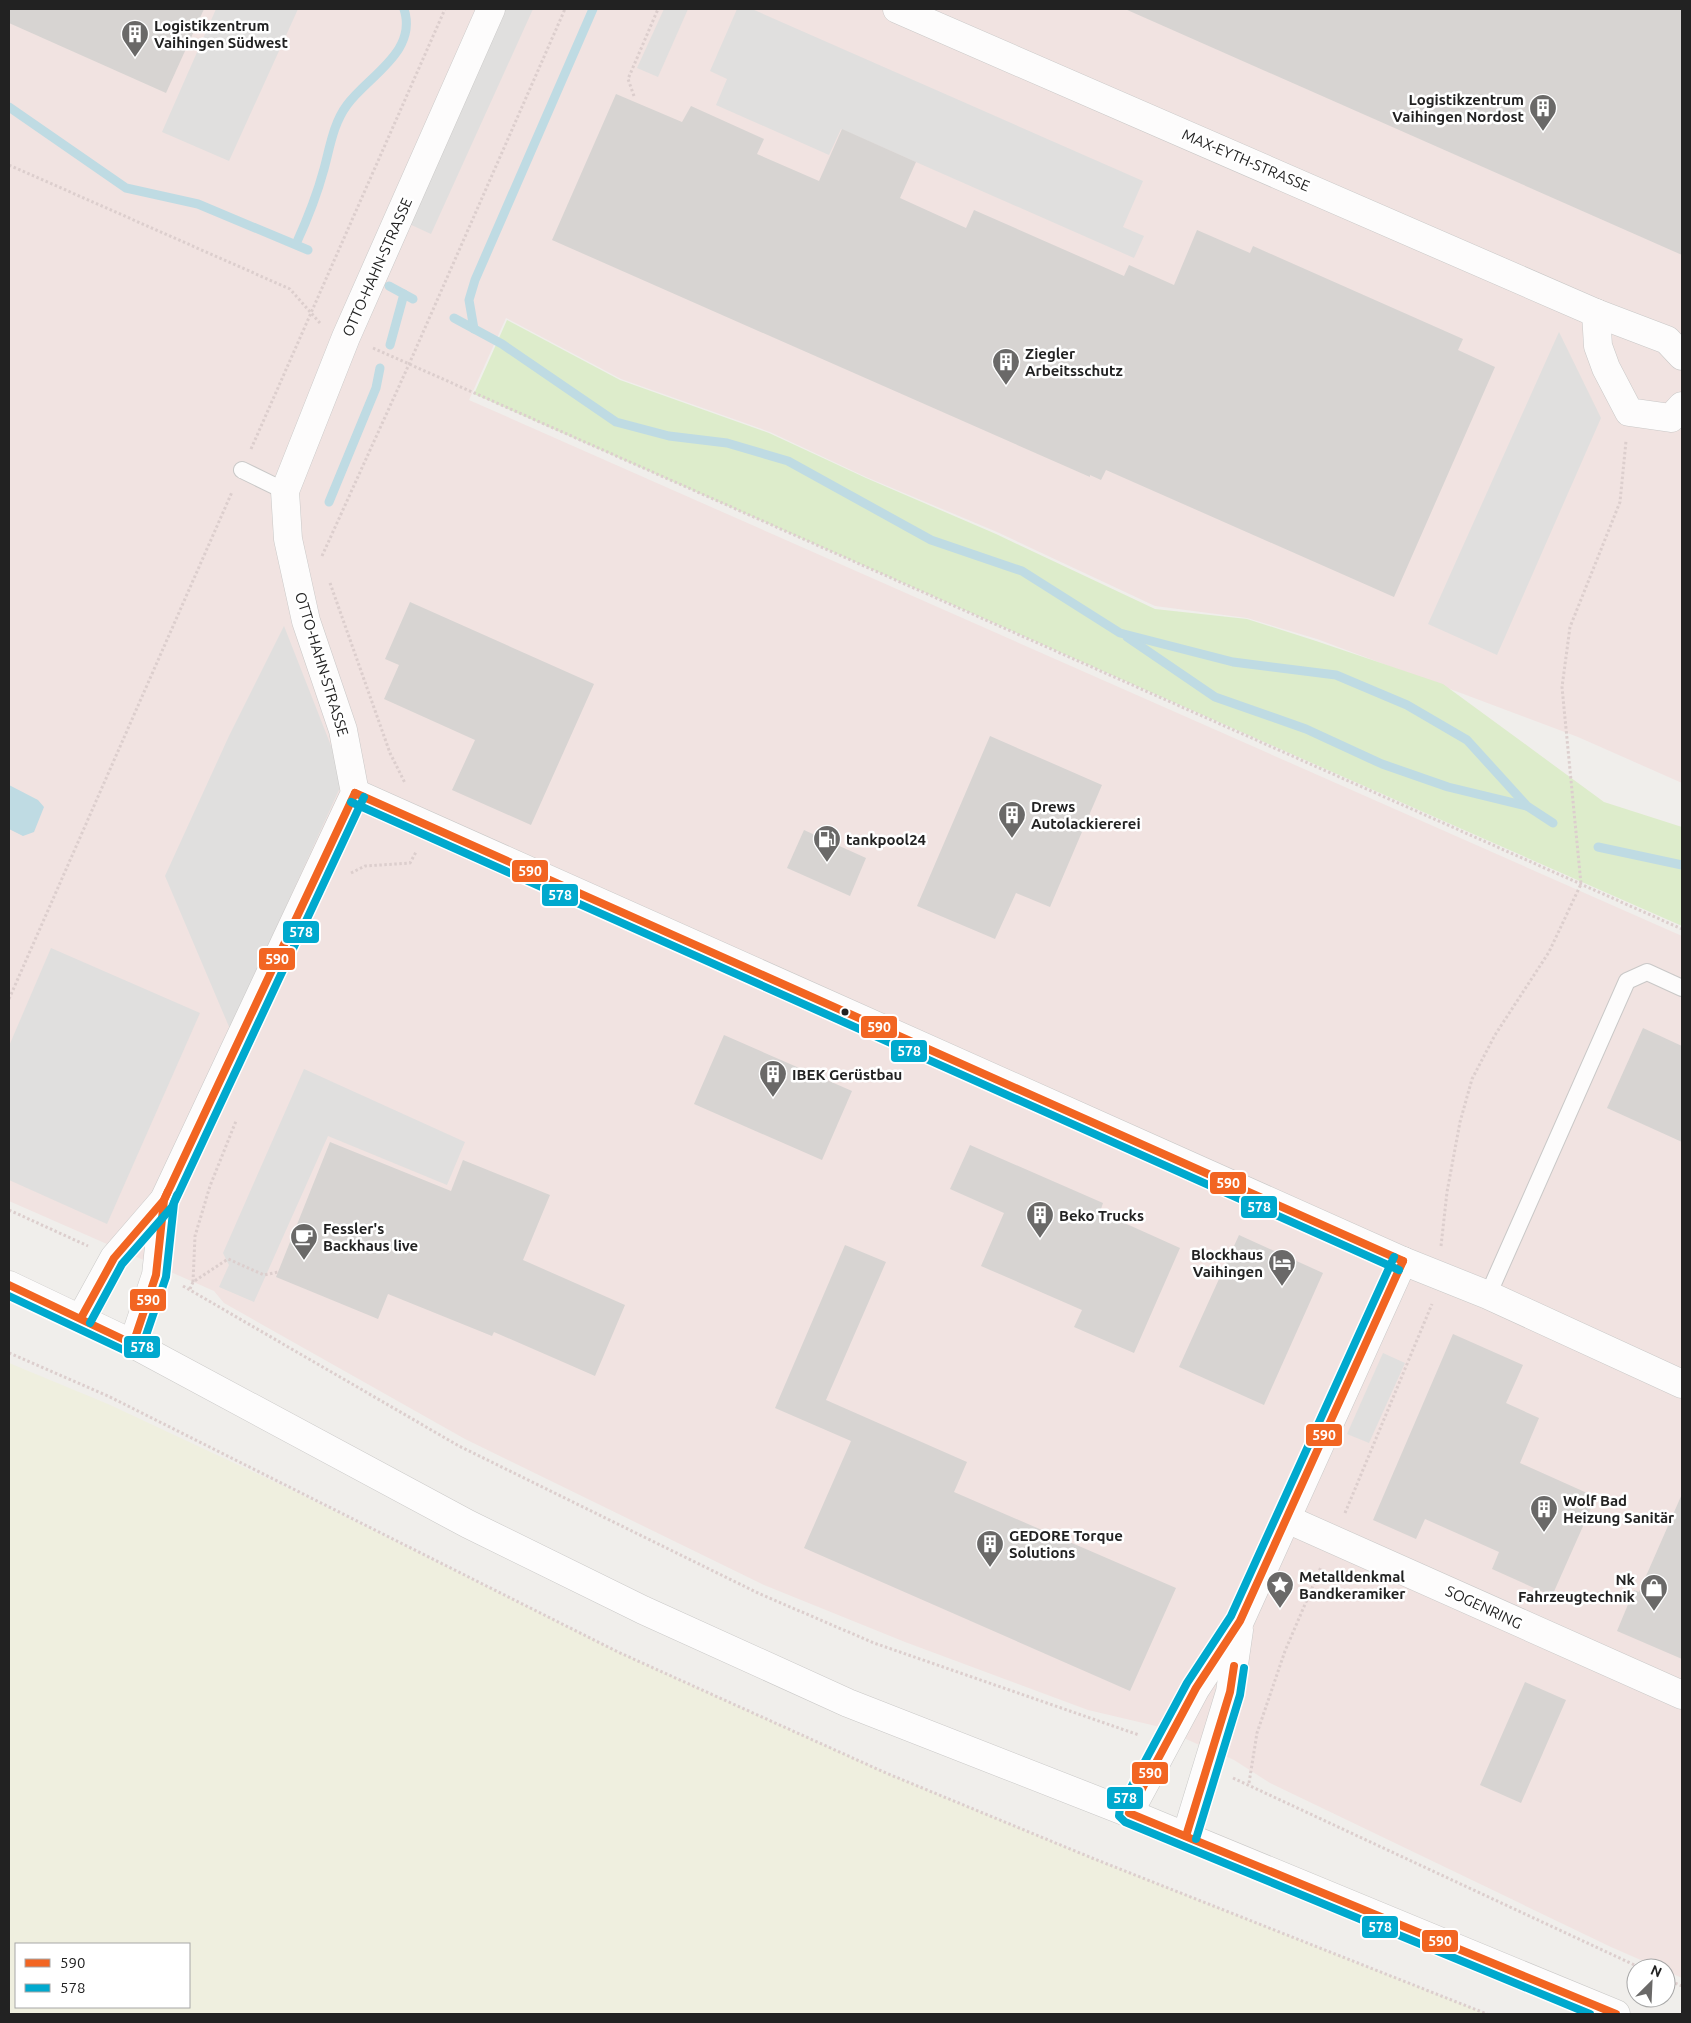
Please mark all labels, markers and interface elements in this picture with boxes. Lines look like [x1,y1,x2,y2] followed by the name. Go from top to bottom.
[154,17,288,51] place label: Logistikzentrum Vaihingen Südwest
[120,19,150,58] building icon: Logistikzentrum Vaihingen Südwest
[1392,91,1525,125] place label: Logistikzentrum Vaihingen Nordost
[1528,93,1558,132] building icon: Logistikzentrum Vaihingen Nordost
[1180,125,1312,195] street label: MAX-EYTH-STRASSE
[339,195,415,339] street label: OTTO-HAHN-STRASSE
[1025,345,1123,379] place label: Ziegler Arbeitsschutz
[991,347,1021,386] building icon: Ziegler Arbeitsschutz
[292,590,352,738] street label: OTTO-HAHN-STRASSE
[1031,798,1141,832] place label: Drews Autolackiererei
[997,800,1027,839] building icon: Drews Autolackiererei
[812,824,842,863] fuel station icon: tankpool24
[846,831,926,848] place label: tankpool24
[511,859,549,883] line badge: 590
[518,863,542,879] text: 590
[541,883,579,907] line badge: 578
[548,887,572,903] text: 578
[282,920,320,944] line badge: 578
[289,924,313,940] text: 578
[258,947,296,971] line badge: 590
[265,951,289,967] text: 590
[840,1007,850,1017] unlabelled marker
[860,1015,898,1039] line badge: 590
[867,1019,891,1035] text: 590
[890,1039,928,1063] line badge: 578
[897,1043,921,1059] text: 578
[758,1059,788,1098] building icon: IBEK Gerüstbau
[792,1066,902,1083] place label: IBEK Gerüstbau
[1209,1171,1247,1195] line badge: 590
[1216,1175,1240,1191] text: 590
[1240,1195,1278,1219] line badge: 578
[1247,1199,1271,1215] text: 578
[1025,1200,1055,1239] building icon: Beko Trucks
[1059,1207,1144,1224] place label: Beko Trucks
[323,1220,418,1254] place label: Fessler's Backhaus live
[289,1222,319,1261] cafe icon: Fessler's Backhaus live
[1191,1246,1263,1280] place label: Blockhaus Vaihingen
[1267,1248,1297,1287] hotel icon: Blockhaus Vaihingen
[129,1288,167,1312] line badge: 590
[136,1292,160,1308] text: 590
[123,1335,161,1359] line badge: 578
[130,1339,154,1355] text: 578
[1305,1423,1343,1447] line badge: 590
[1312,1427,1336,1443] text: 590
[1563,1492,1675,1526] place label: Wolf Bad Heizung Sanitär
[1529,1494,1559,1533] building icon: Wolf Bad Heizung Sanitär
[1009,1527,1123,1561] place label: GEDORE Torque Solutions
[975,1529,1005,1568] building icon: GEDORE Torque Solutions
[1299,1568,1406,1602] place label: Metalldenkmal Bandkeramiker
[1265,1570,1295,1609] place icon: Metalldenkmal Bandkeramiker
[1518,1571,1636,1605] place label: Nk Fahrzeugtechnik
[1639,1573,1669,1612] shop icon: Nk Fahrzeugtechnik
[1443,1582,1525,1632] street label: SOGENRING
[1131,1761,1169,1785] line badge: 590
[1138,1765,1162,1781] text: 590
[1106,1786,1144,1810] line badge: 578
[1113,1790,1137,1806] text: 578
[1361,1915,1399,1939] line badge: 578
[1368,1919,1392,1935] text: 578
[1421,1929,1459,1953] line badge: 590
[1428,1933,1452,1949] text: 590
[15,1943,190,2008] legend
[60,1954,85,1971] text: 590
[1626,1958,1676,2008] north arrow
[1648,1962,1664,1981] text: N
[60,1979,85,1996] text: 578

